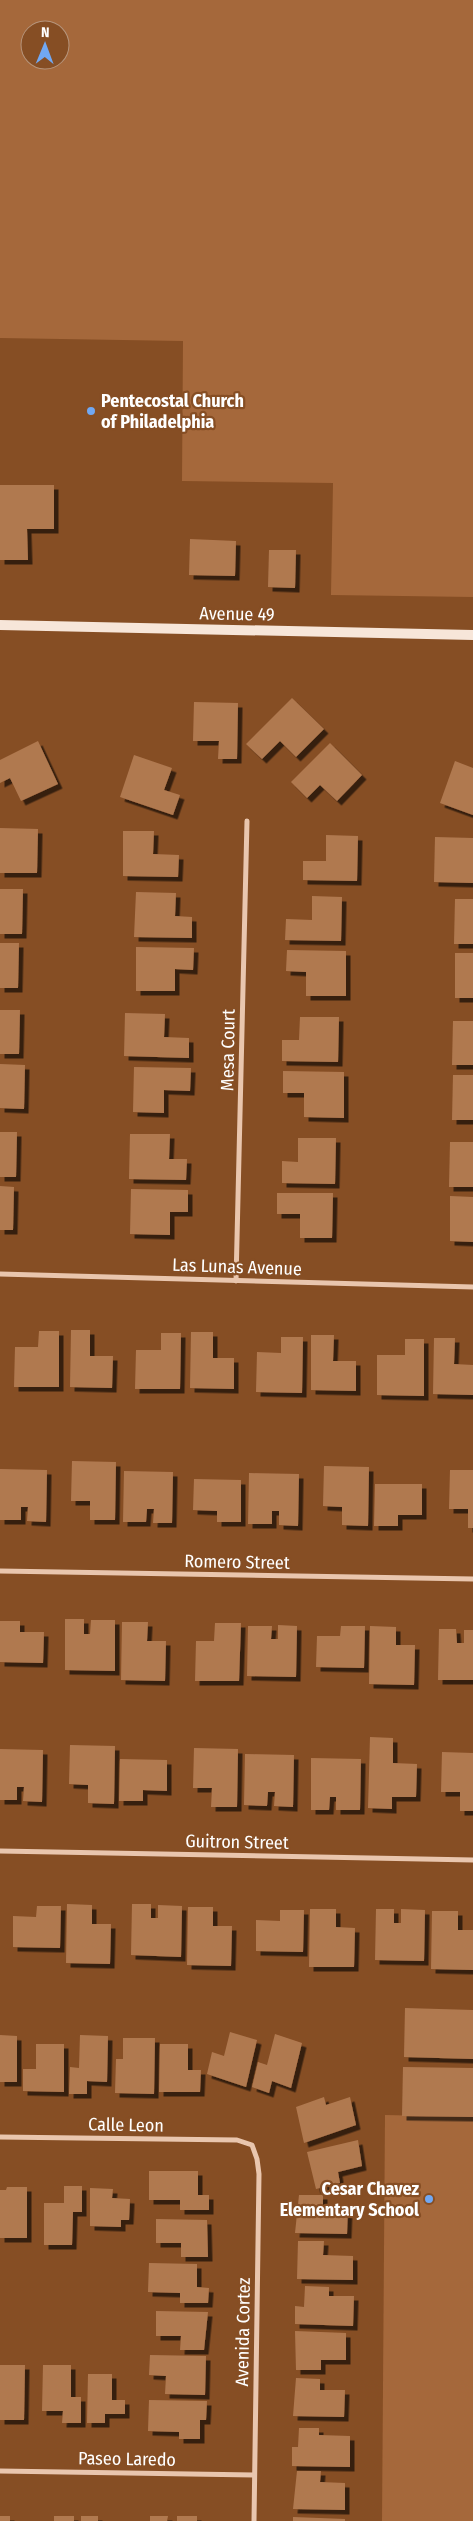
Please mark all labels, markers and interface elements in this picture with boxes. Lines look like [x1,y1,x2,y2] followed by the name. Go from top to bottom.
[20,20,70,70] north arrow
[41,24,50,41] text: N
[101,390,244,433] place label: Pentecostal Church of Philadelphia
[85,405,97,417] marker: Pentecostal Church of Philadelphia
[199,602,275,626] street label: Avenue 49
[216,1009,240,1091] street label: Mesa Court
[172,1254,302,1280] street label: Las Lunas Avenue
[184,1550,290,1574] street label: Romero Street
[185,1830,289,1854] street label: Guitron Street
[88,2113,164,2137] street label: Calle Leon
[280,2178,419,2221] place label: Cesar Chavez Elementary School
[423,2193,435,2205] marker: Cesar Chavez Elementary School
[231,2277,255,2387] street label: Avenida Cortez
[78,2447,176,2471] street label: Paseo Laredo

